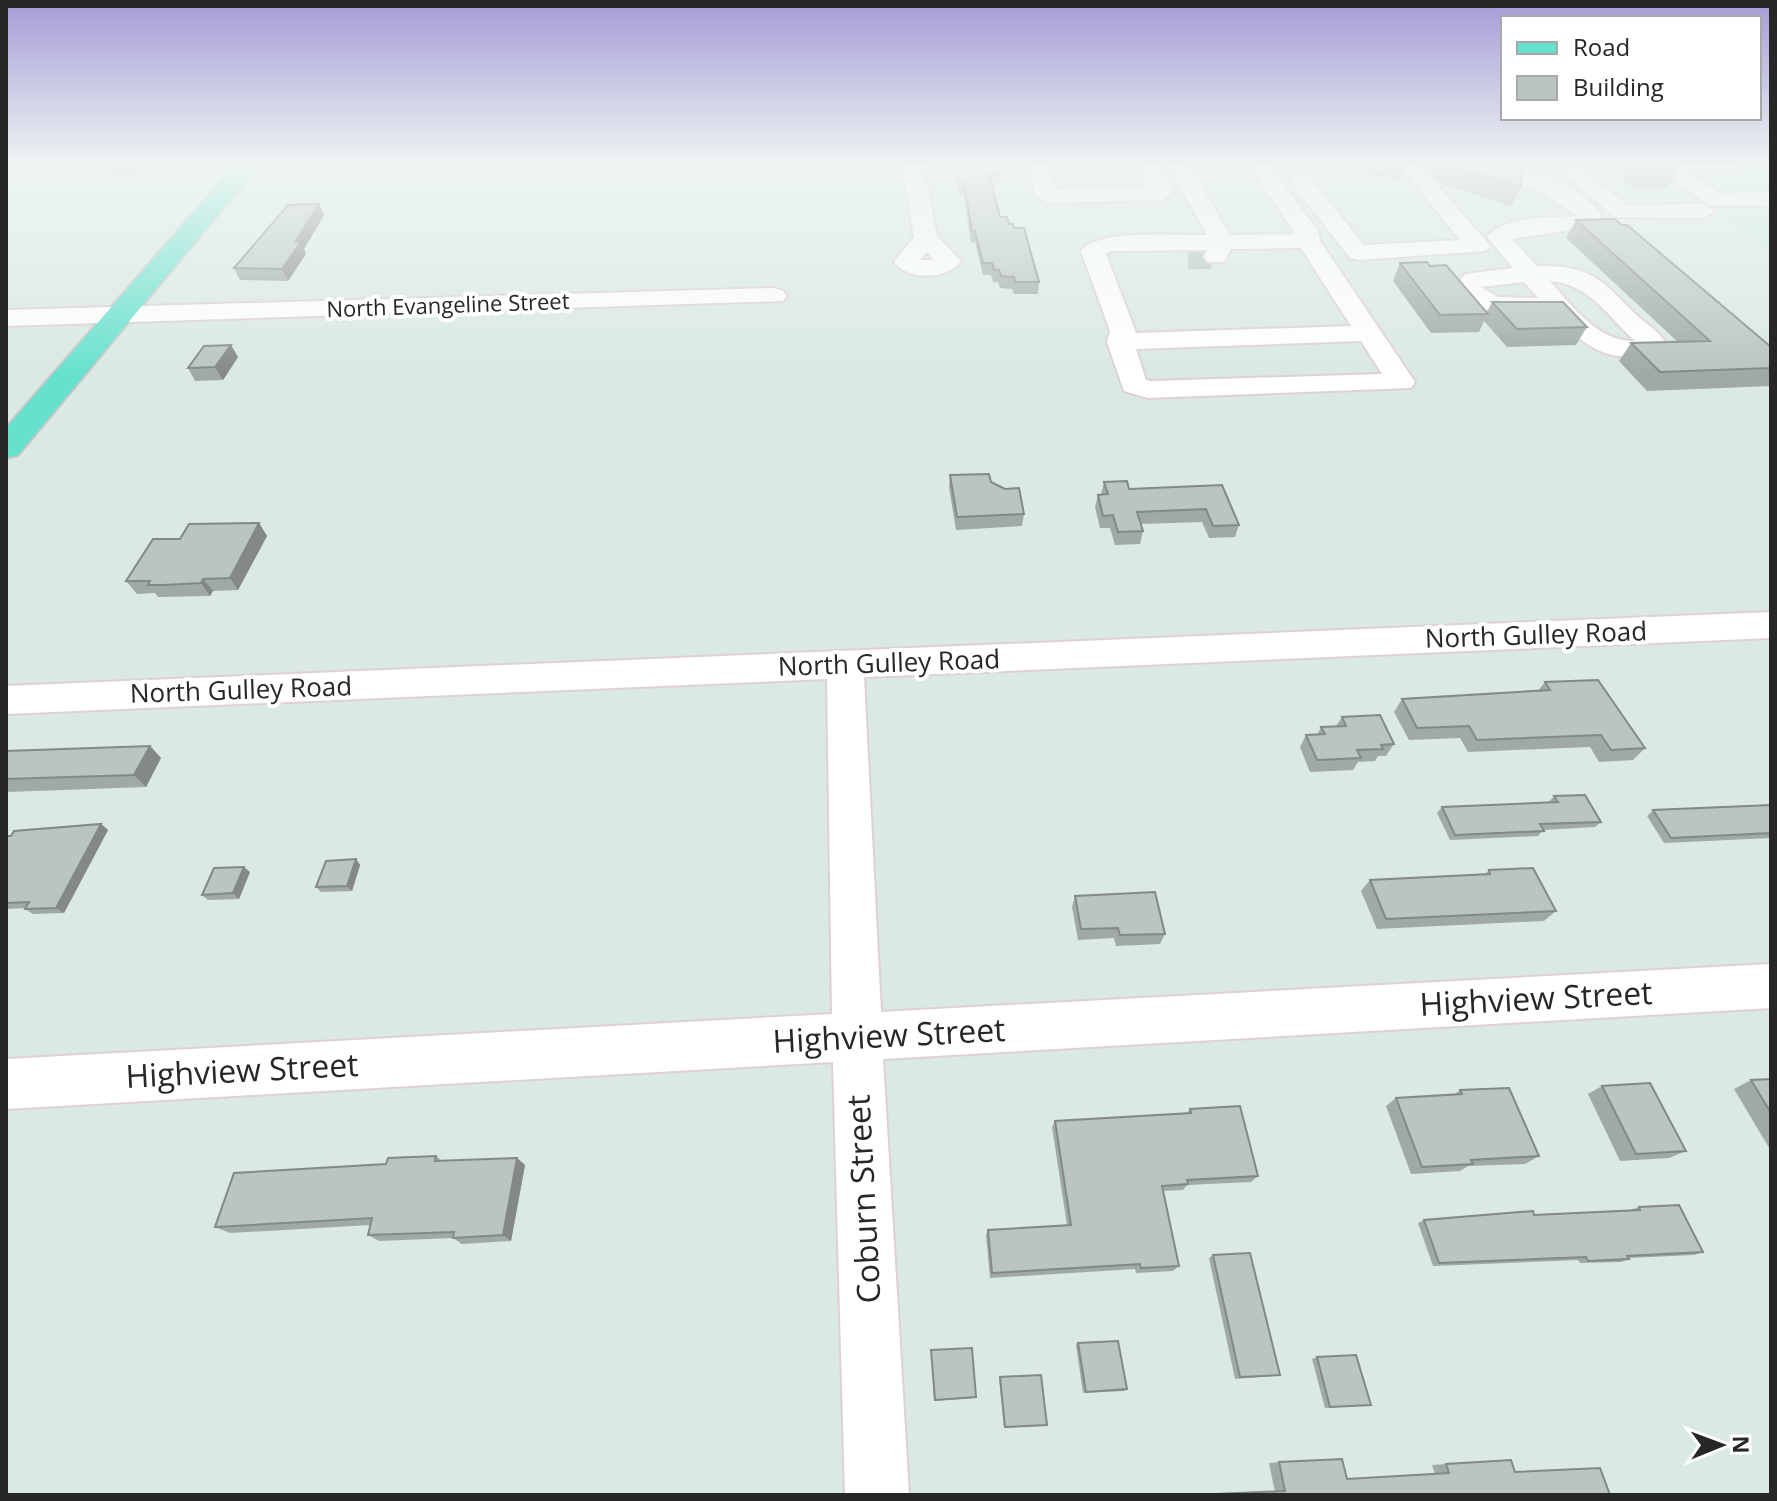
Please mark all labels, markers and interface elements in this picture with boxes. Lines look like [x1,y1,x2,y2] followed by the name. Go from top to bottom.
[1501,16,1761,120] legend
[1573,30,1630,63] text: Road
[1573,70,1664,103] text: Building
[326,285,570,323] street label: North Evangeline Street
[1424,612,1648,656] street label: North Gulley Road
[777,640,1001,684] street label: North Gulley Road
[129,667,353,711] street label: North Gulley Road
[1418,970,1653,1025] street label: Highview Street
[771,1007,1006,1062] street label: Highview Street
[124,1042,359,1097] street label: Highview Street
[836,1094,889,1305] street label: Coburn Street
[1681,1405,1761,1485] north arrow
[1727,1435,1757,1454] text: N

